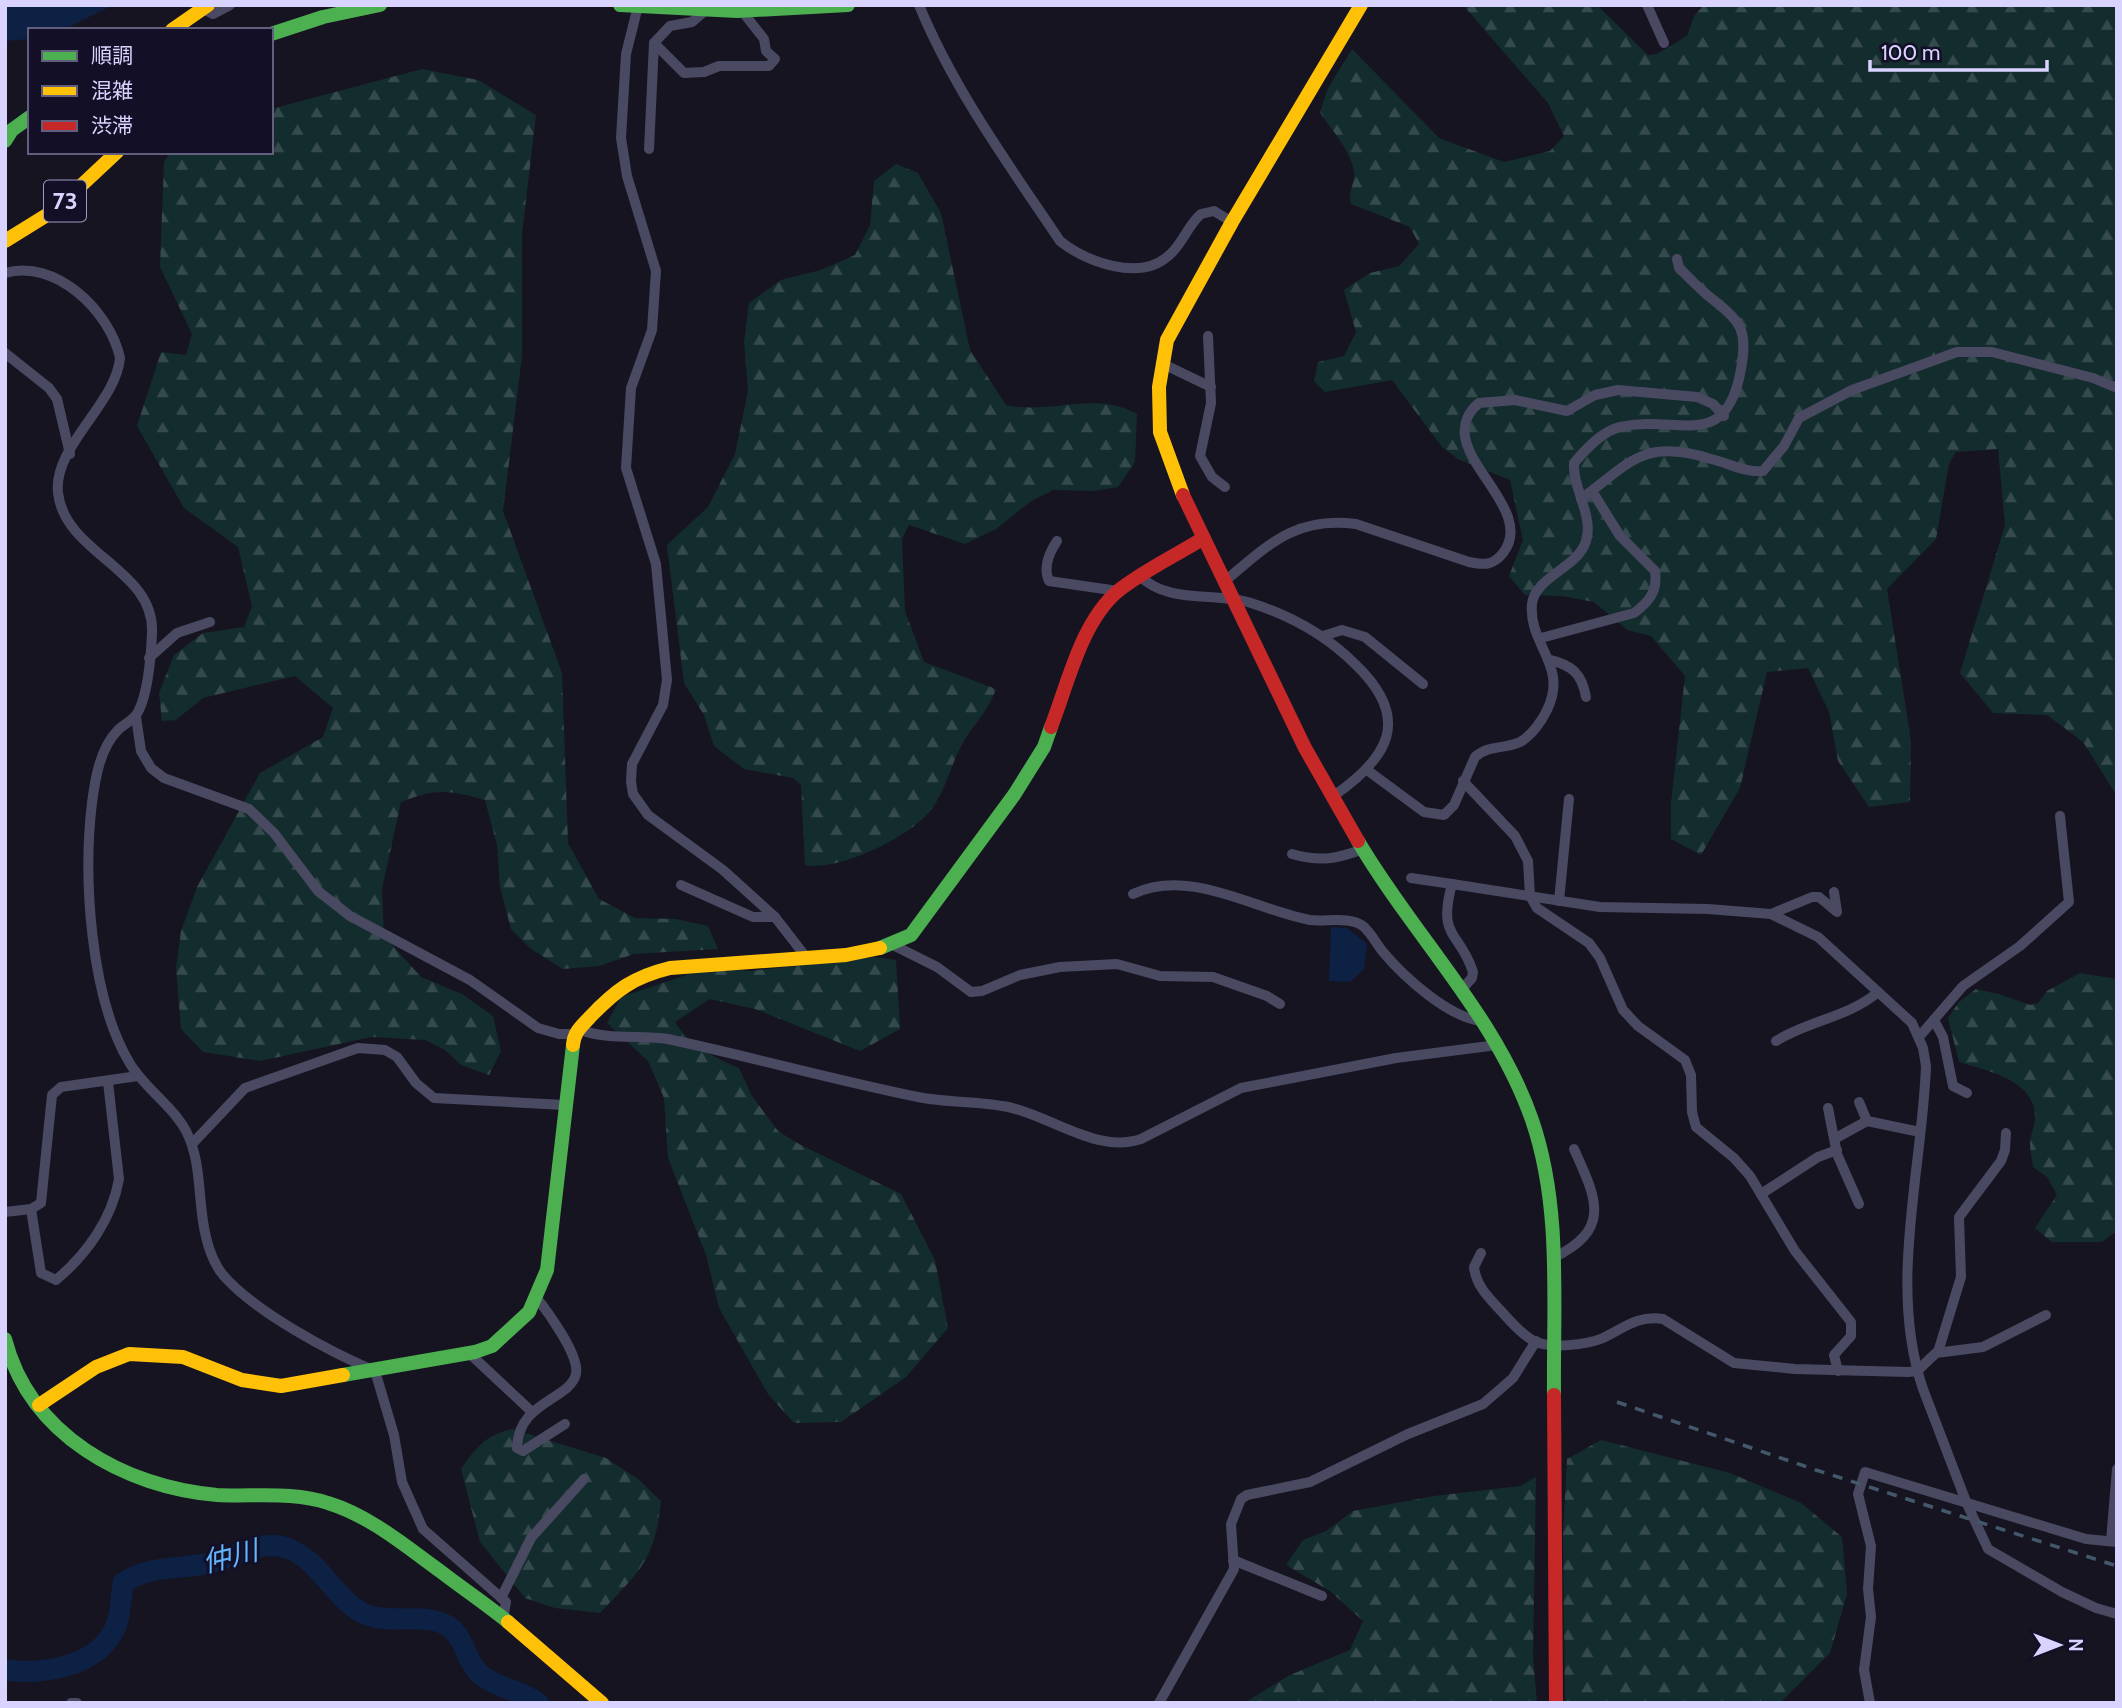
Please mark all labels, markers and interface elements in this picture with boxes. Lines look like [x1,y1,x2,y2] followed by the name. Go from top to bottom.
[28,28,273,154] legend
[1870,28,2047,72] scale bar
[1881,40,1940,65] text: 100 m
[91,43,133,68] text: 順調
[91,78,133,103] text: 混雑
[91,113,133,138] text: 渋滞
[44,181,86,222] road number: 73
[199,1532,264,1579] water label: 仲川
[2024,1610,2094,1680] north arrow
[2064,1638,2087,1652] text: N

